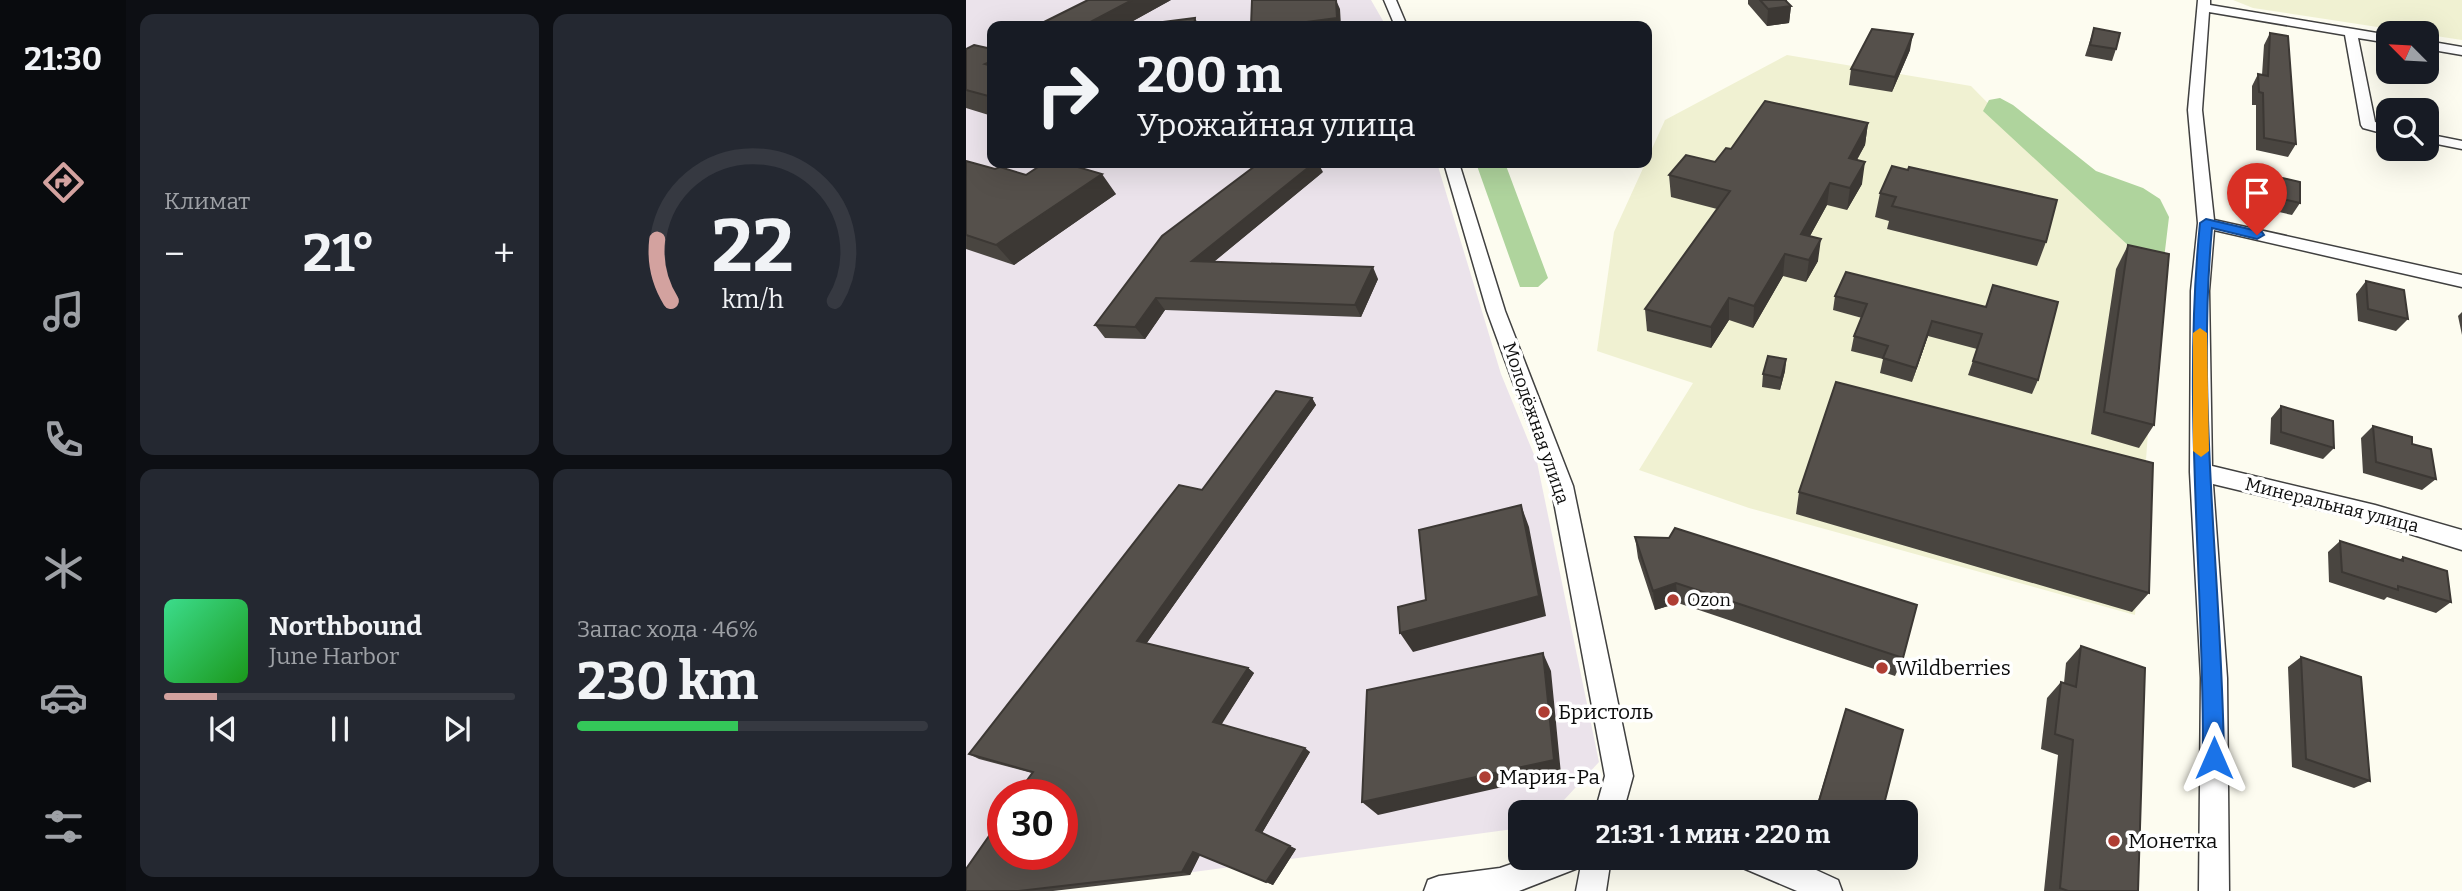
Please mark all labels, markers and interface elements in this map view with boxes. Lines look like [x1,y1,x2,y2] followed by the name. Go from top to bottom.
[2376,21,2440,84] north arrow
[2376,21,2439,161] map controls
[24,40,102,78] text: 21:30
[1137,46,1282,105] text: 200 m
[1022,49,1113,140] icon: right
[2376,98,2439,161] button: search
[1137,106,1416,144] text: Урожайная улица
[39,158,88,207] icon: directions
[2227,163,2287,235] pin
[2238,174,2276,212] icon: arrive
[164,187,250,215] text: Климат
[712,203,793,290] text: 22
[303,222,375,285] text: 21°
[164,231,185,277] text: −
[493,231,515,277] text: +
[722,284,784,314] text: km/h
[39,287,88,336] icon: music
[1498,339,1574,507] street label: Молодёжная улица
[39,415,88,464] icon: phone
[2243,473,2421,537] street label: Минеральная улица
[39,544,88,593] icon: climate
[1687,589,1731,611] place label: Ozon
[1665,592,1681,608] marker: Ozon
[269,611,422,642] text: Northbound
[577,615,758,643] text: Запас хода · 46%
[269,642,399,670] text: June Harbor
[577,650,758,713] text: 230 km
[1896,655,2011,681] place label: Wildberries
[1874,660,1890,676] marker: Wildberries
[39,673,88,722] icon: car
[1558,699,1653,725] place label: Бристоль
[1536,704,1552,720] marker: Бристоль
[204,710,242,748] icon: previous
[321,710,359,748] icon: pause
[438,710,476,748] icon: next
[2177,721,2251,795] position arrow
[1499,764,1600,790] place label: Мария-Ра
[1477,769,1493,785] marker: Мария-Ра
[987,779,1078,870] speed limit sign: 30
[39,802,88,851] icon: filters
[1596,819,1830,850] text: 21:31 · 1 мин · 220 m
[2128,828,2218,854] place label: Монетка
[2106,833,2122,849] marker: Монетка

